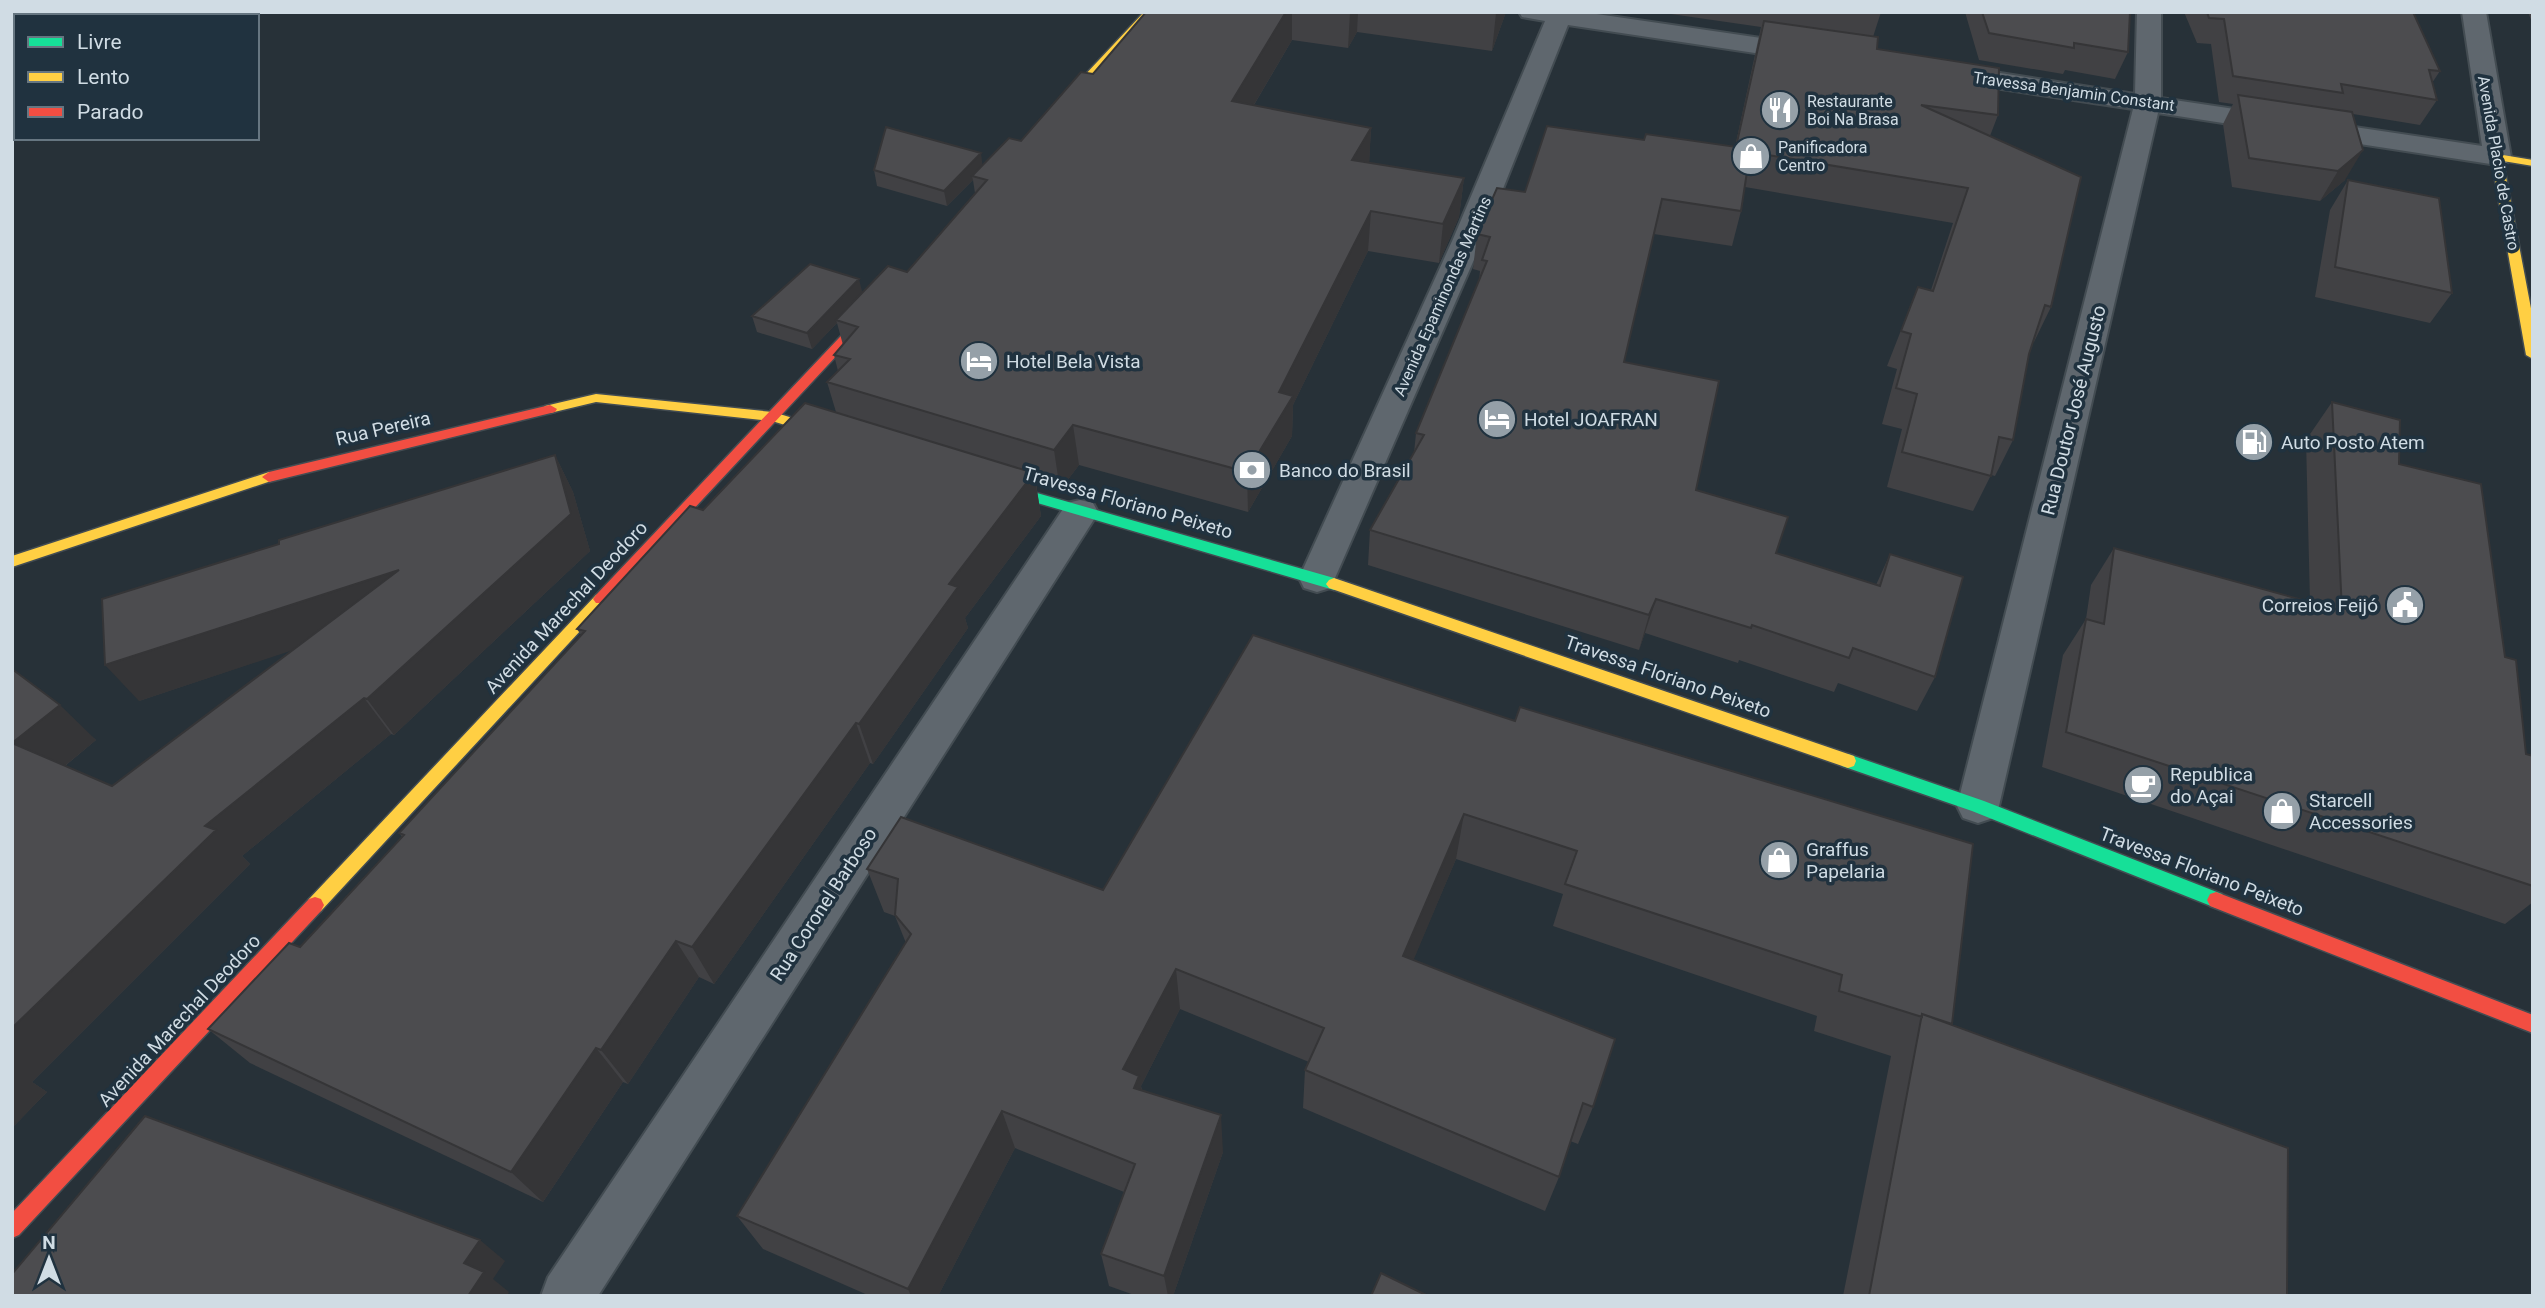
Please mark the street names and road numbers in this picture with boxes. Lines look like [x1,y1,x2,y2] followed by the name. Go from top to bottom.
[1972,68,2176,115] street label: Travessa Benjamin Constant
[2474,74,2523,252] street label: Avenida Placio de Castro
[1390,193,1495,399] street label: Avenida Epaminondas Martins
[2036,303,2111,517] street label: Rua Doutor José Augusto
[333,406,433,451] street label: Rua Pereira
[1020,462,1235,543] street label: Travessa Floriano Peixeto
[480,516,652,698] street label: Avenida Marechal Deodoro
[1562,630,1774,723] street label: Travessa Floriano Peixeto
[2096,822,2307,921] street label: Travessa Floriano Peixeto
[765,823,882,985] street label: Rua Coronel Barboso
[93,929,265,1111] street label: Avenida Marechal Deodoro

